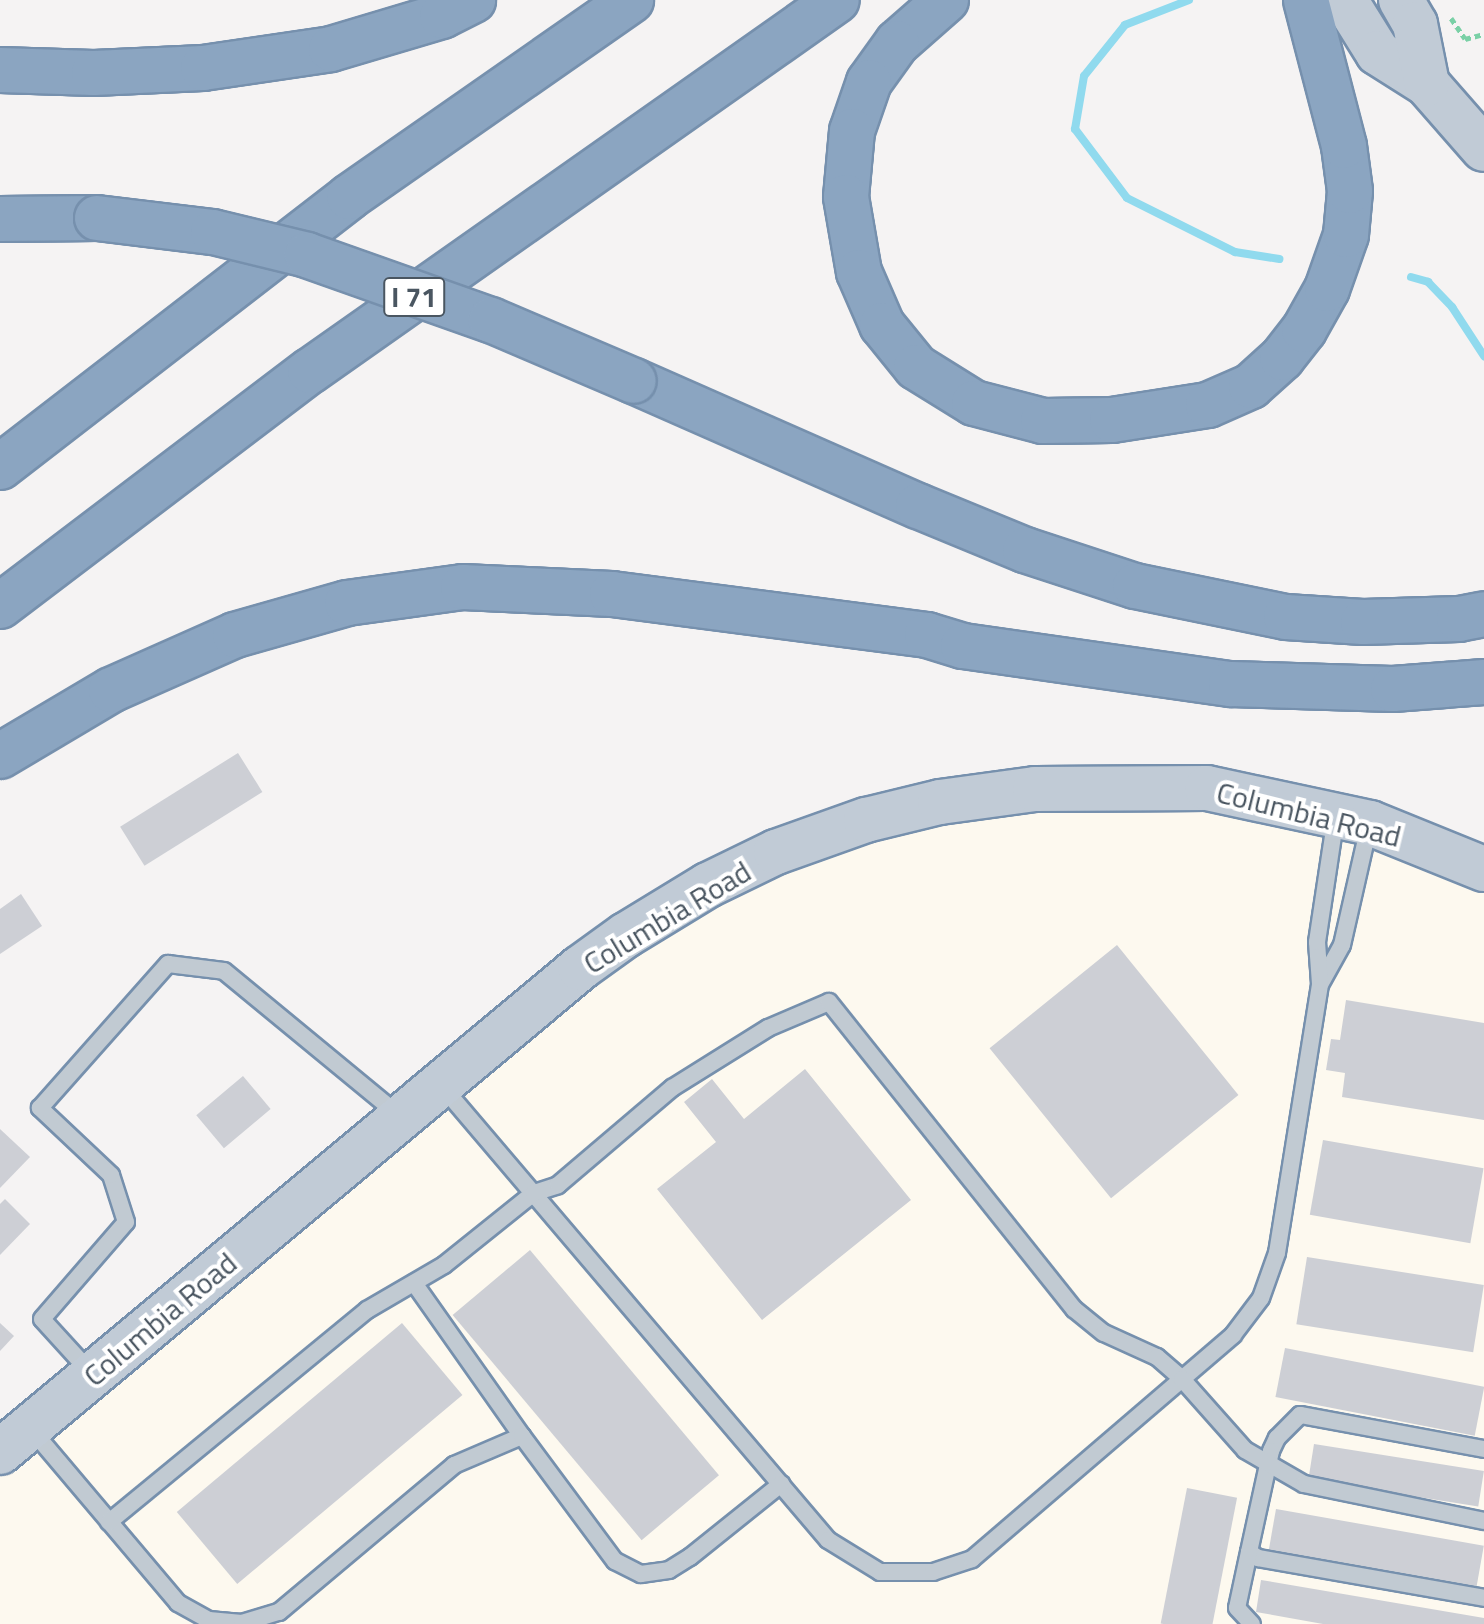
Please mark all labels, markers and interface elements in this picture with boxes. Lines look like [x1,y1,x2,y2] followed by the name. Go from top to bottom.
[382,273,446,321] road number: I 71
[1213,774,1405,854] street label: Columbia Road
[577,853,757,981] street label: Columbia Road
[76,1245,244,1393] street label: Columbia Road

